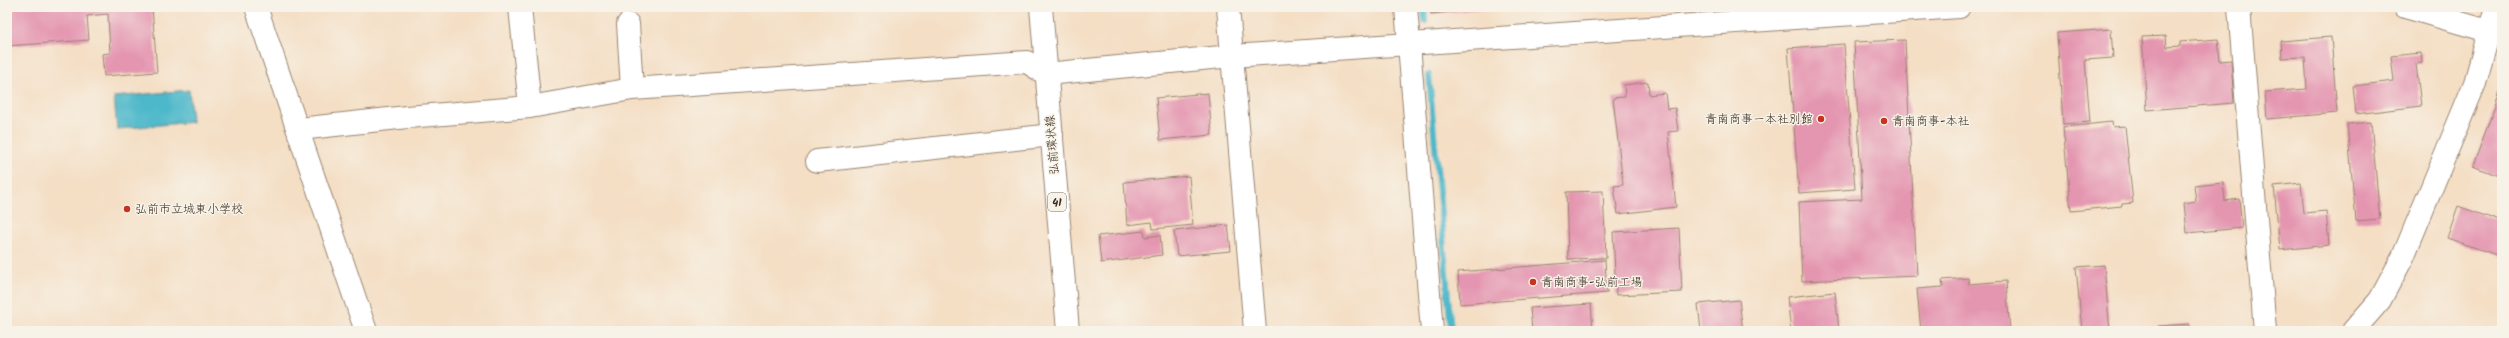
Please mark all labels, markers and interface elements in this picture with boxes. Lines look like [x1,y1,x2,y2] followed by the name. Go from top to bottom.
[1705,110,1813,129] place label: 青南商事ー本社別館
[1892,112,1970,131] place label: 青南商事-本社
[1040,114,1065,176] street label: 弘前環状線
[1816,114,1826,124] marker: 青南商事ー本社別館
[1879,116,1889,126] marker: 青南商事-本社
[1048,193,1066,211] road number: 41
[135,200,243,219] place label: 弘前市立城東小学校
[122,204,132,214] marker: 弘前市立城東小学校
[1541,273,1643,292] place label: 青南商事-弘前工場
[1528,277,1538,287] marker: 青南商事-弘前工場

